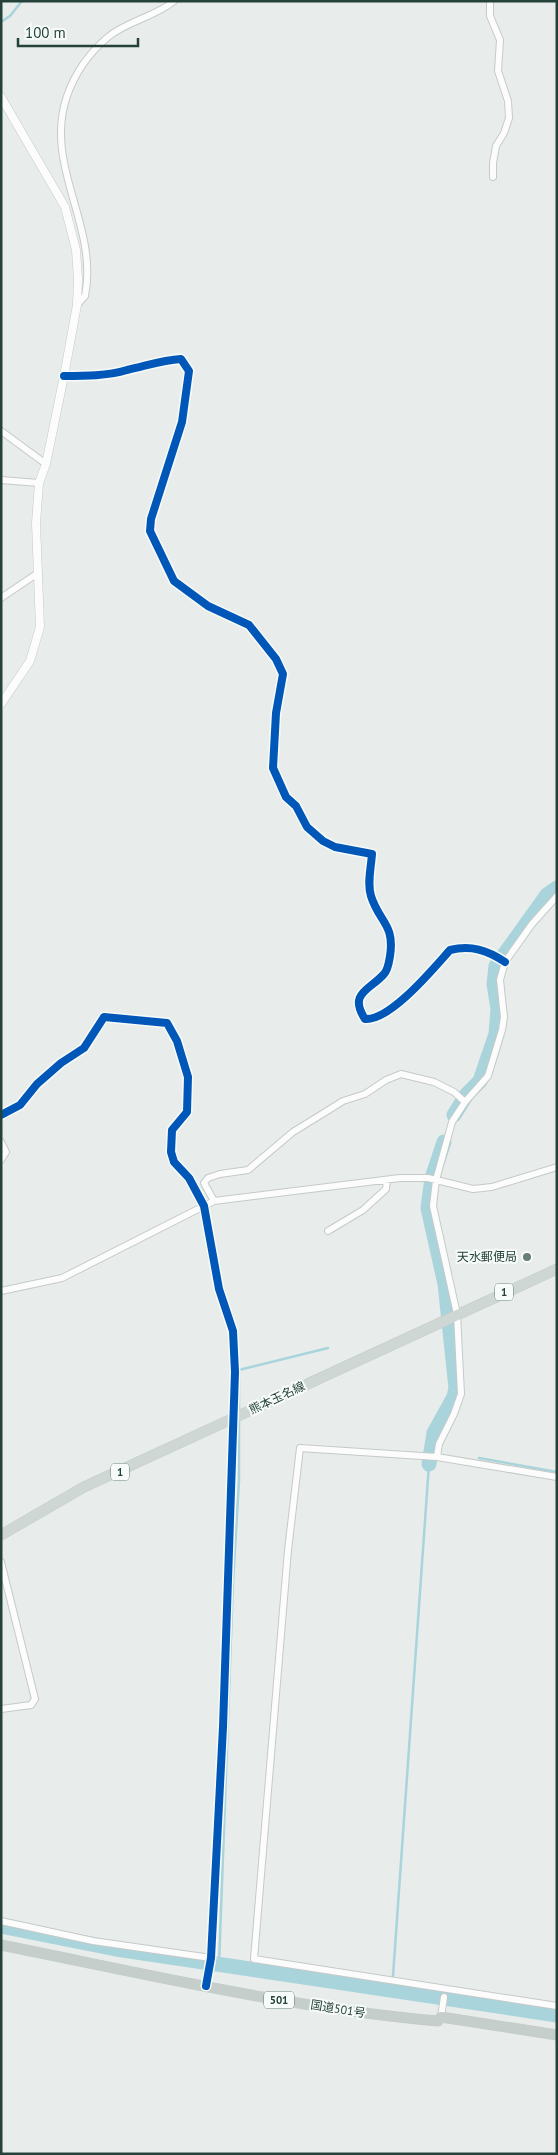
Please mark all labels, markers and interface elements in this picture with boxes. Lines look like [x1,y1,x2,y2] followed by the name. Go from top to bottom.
[18,15,138,47] scale bar
[25,23,66,42] text: 100 m
[457,1249,517,1264] place label: 天水郵便局
[521,1251,533,1263] marker: 天水郵便局
[495,1284,513,1300] road number: 1
[246,1378,307,1417] street label: 熊本玉名線
[111,1464,129,1480] road number: 1
[264,1992,294,2008] road number: 501
[309,1997,367,2020] street label: 国道501号

